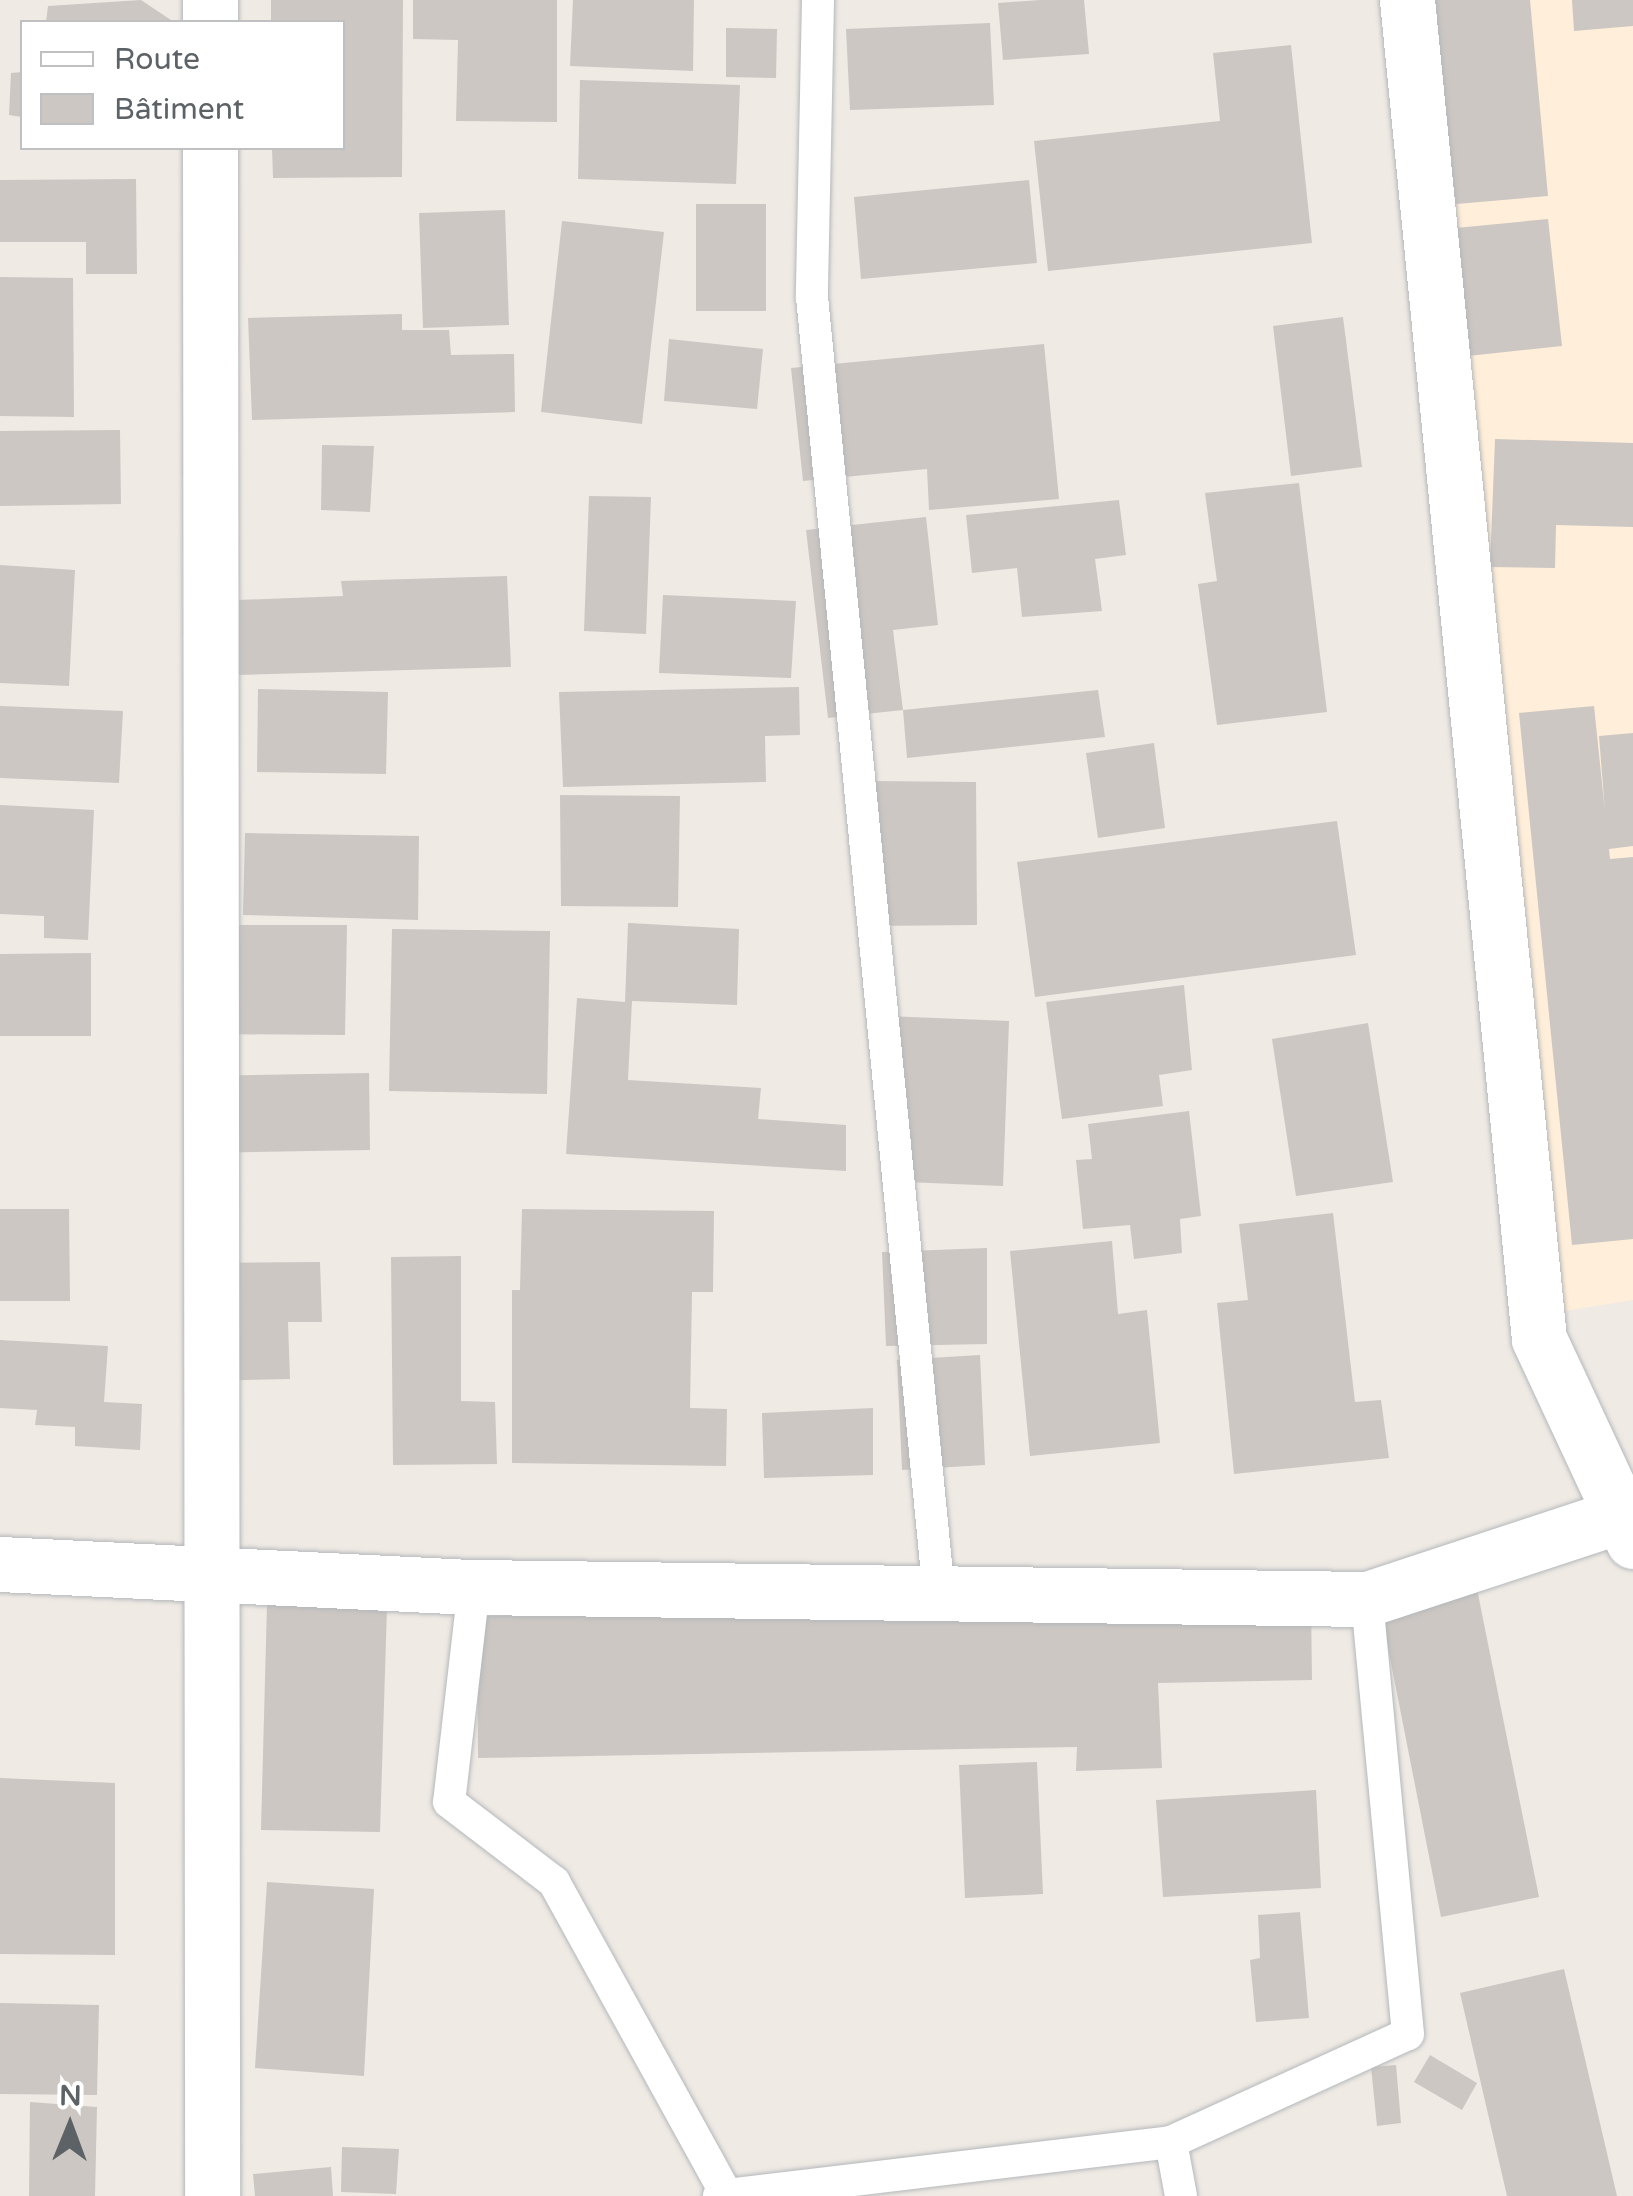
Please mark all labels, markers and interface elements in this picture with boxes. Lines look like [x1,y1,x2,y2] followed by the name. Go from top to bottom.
[20,20,345,150] legend
[114,41,200,78] text: Route
[114,91,244,128] text: Bâtiment
[20,2076,120,2176] north arrow
[59,2079,82,2113] text: N

